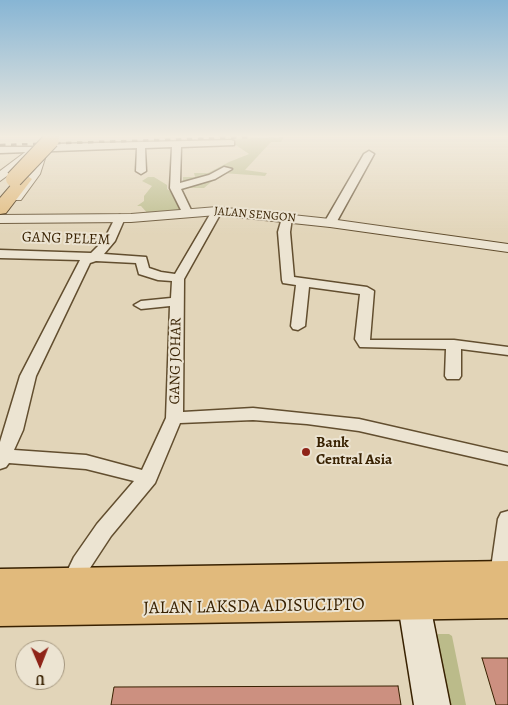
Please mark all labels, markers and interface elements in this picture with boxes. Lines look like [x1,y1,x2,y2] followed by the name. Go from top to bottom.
[213,204,297,226] street label: JALAN SENGON
[21,228,111,250] street label: GANG PELEM
[166,317,186,405] street label: GANG JOHAR
[316,434,392,469] place label: Bank Central Asia
[300,446,312,458] marker: Bank Central Asia
[143,594,365,620] street label: JALAN LAKSDA ADISUCIPTO
[15,640,65,690] north arrow
[35,670,45,689] text: U

